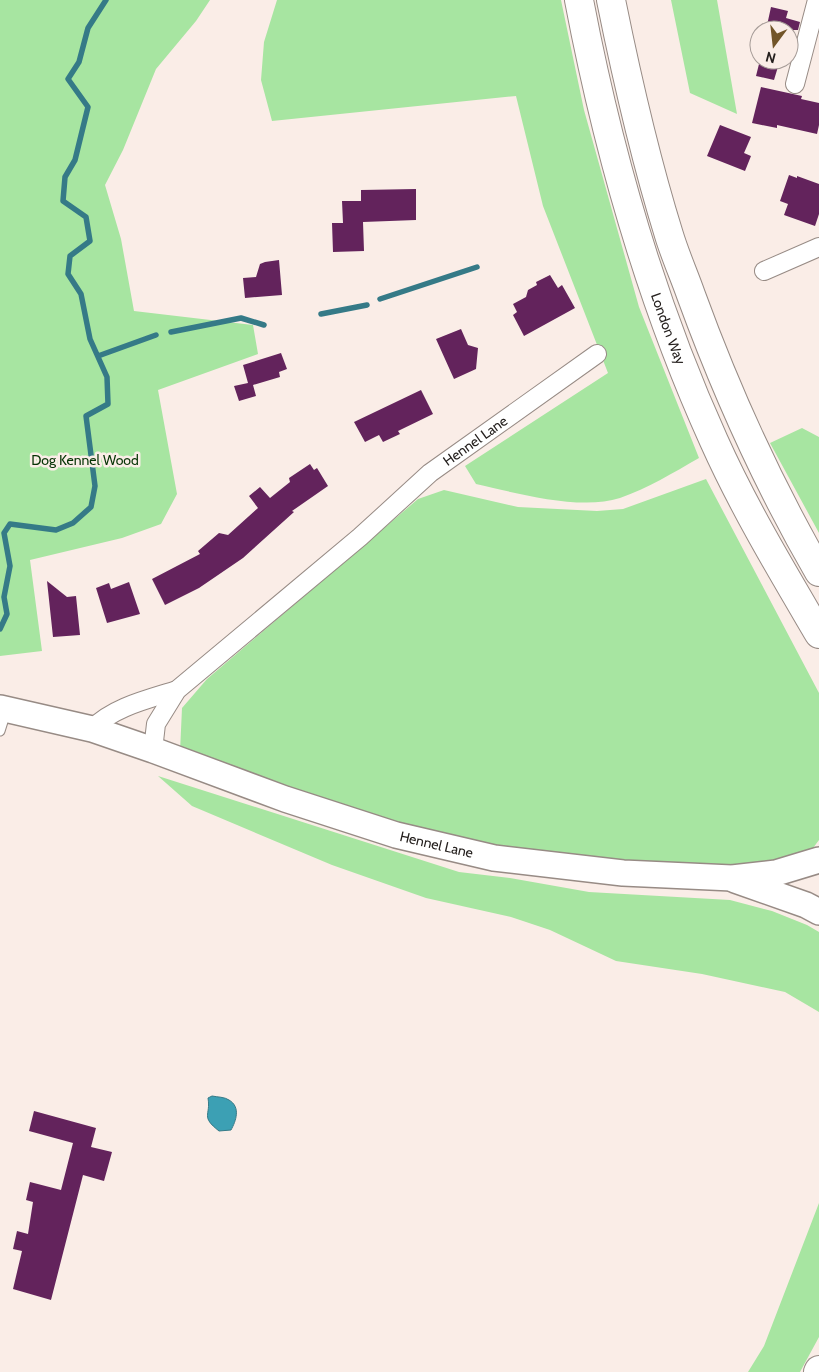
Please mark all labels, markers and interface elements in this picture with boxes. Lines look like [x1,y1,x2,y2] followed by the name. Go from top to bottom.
[749,20,799,70] north arrow
[764,48,778,68] text: N
[647,290,690,367] street label: London Way
[439,412,511,470] street label: Hennel Lane
[31,451,139,469] park label: Dog Kennel Wood
[398,827,475,862] street label: Hennel Lane

